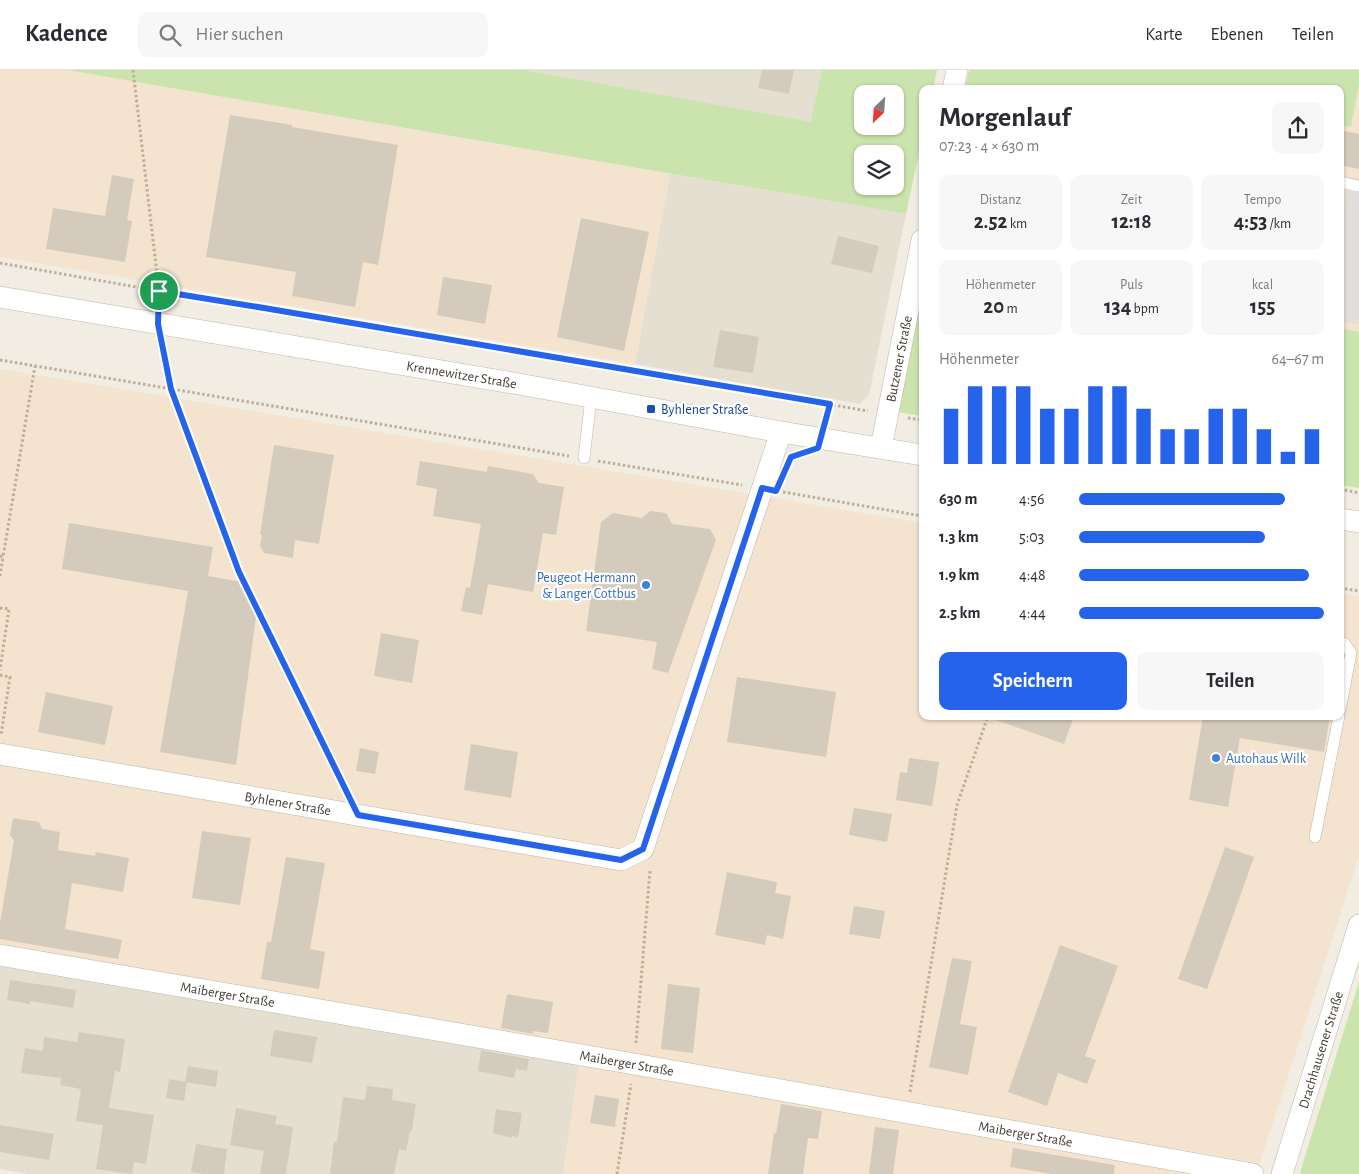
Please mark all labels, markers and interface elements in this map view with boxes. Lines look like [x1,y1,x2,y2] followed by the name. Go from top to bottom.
[138,12,488,57] search box
[156,21,184,49] icon: search
[25,22,108,46] text: Kadence
[196,25,284,44] text: Hier suchen
[1145,26,1183,44] text: Karte
[1211,26,1264,44] text: Ebenen
[1292,26,1334,44] text: Teilen
[854,85,904,135] north arrow
[854,85,904,195] map controls
[1272,102,1324,154] button: share
[939,104,1070,132] text: Morgenlauf
[939,138,1039,154] text: 07:23 · 4 × 630 m
[854,145,904,195] button: layers
[980,193,1021,207] text: Distanz
[1121,193,1142,207] text: Zeit
[1244,193,1281,207] text: Tempo
[974,211,1007,232] text: 2.52
[1111,211,1152,232] text: 12:18
[1234,211,1267,232] text: 4:53
[1007,217,1027,231] text: km
[1267,217,1291,231] text: /km
[138,270,180,312] pin
[145,277,173,305] icon: arrive
[966,278,1035,292] text: Höhenmeter
[1120,278,1143,292] text: Puls
[1252,278,1273,292] text: kcal
[983,296,1004,317] text: 20
[1104,296,1131,317] text: 134
[1250,296,1275,317] text: 155
[1004,302,1018,316] text: m
[1131,302,1159,316] text: bpm
[884,314,915,403] street label: Butzener Straße
[939,351,1019,367] text: Höhenmeter
[1272,351,1324,367] text: 64–67 m
[405,359,518,391] street label: Krennewitzer Straße
[645,403,657,415] marker: Byhlener Straße
[661,403,748,417] place label: Byhlener Straße
[939,491,977,507] text: 630 m
[1019,491,1045,507] text: 4:56
[939,529,979,545] text: 1.3 km
[1019,529,1044,545] text: 5:03
[939,567,979,583] text: 1.9 km
[1019,567,1046,583] text: 4:48
[537,571,636,601] place label: Peugeot Hermann & Langer Cottbus
[640,579,652,591] marker: Peugeot Hermann & Langer Cottbus
[939,605,980,621] text: 2.5 km
[1019,605,1046,621] text: 4:44
[939,652,1127,710] button: Speichern
[1137,652,1324,710] button: Teilen
[1210,752,1222,764] marker: Autohaus Wilk
[1226,752,1307,766] place label: Autohaus Wilk
[243,790,332,818] street label: Byhlener Straße
[179,980,276,1010] street label: Maiberger Straße
[1297,990,1346,1110] street label: Drachhausener Straße
[578,1049,675,1079] street label: Maiberger Straße
[977,1119,1074,1150] street label: Maiberger Straße

